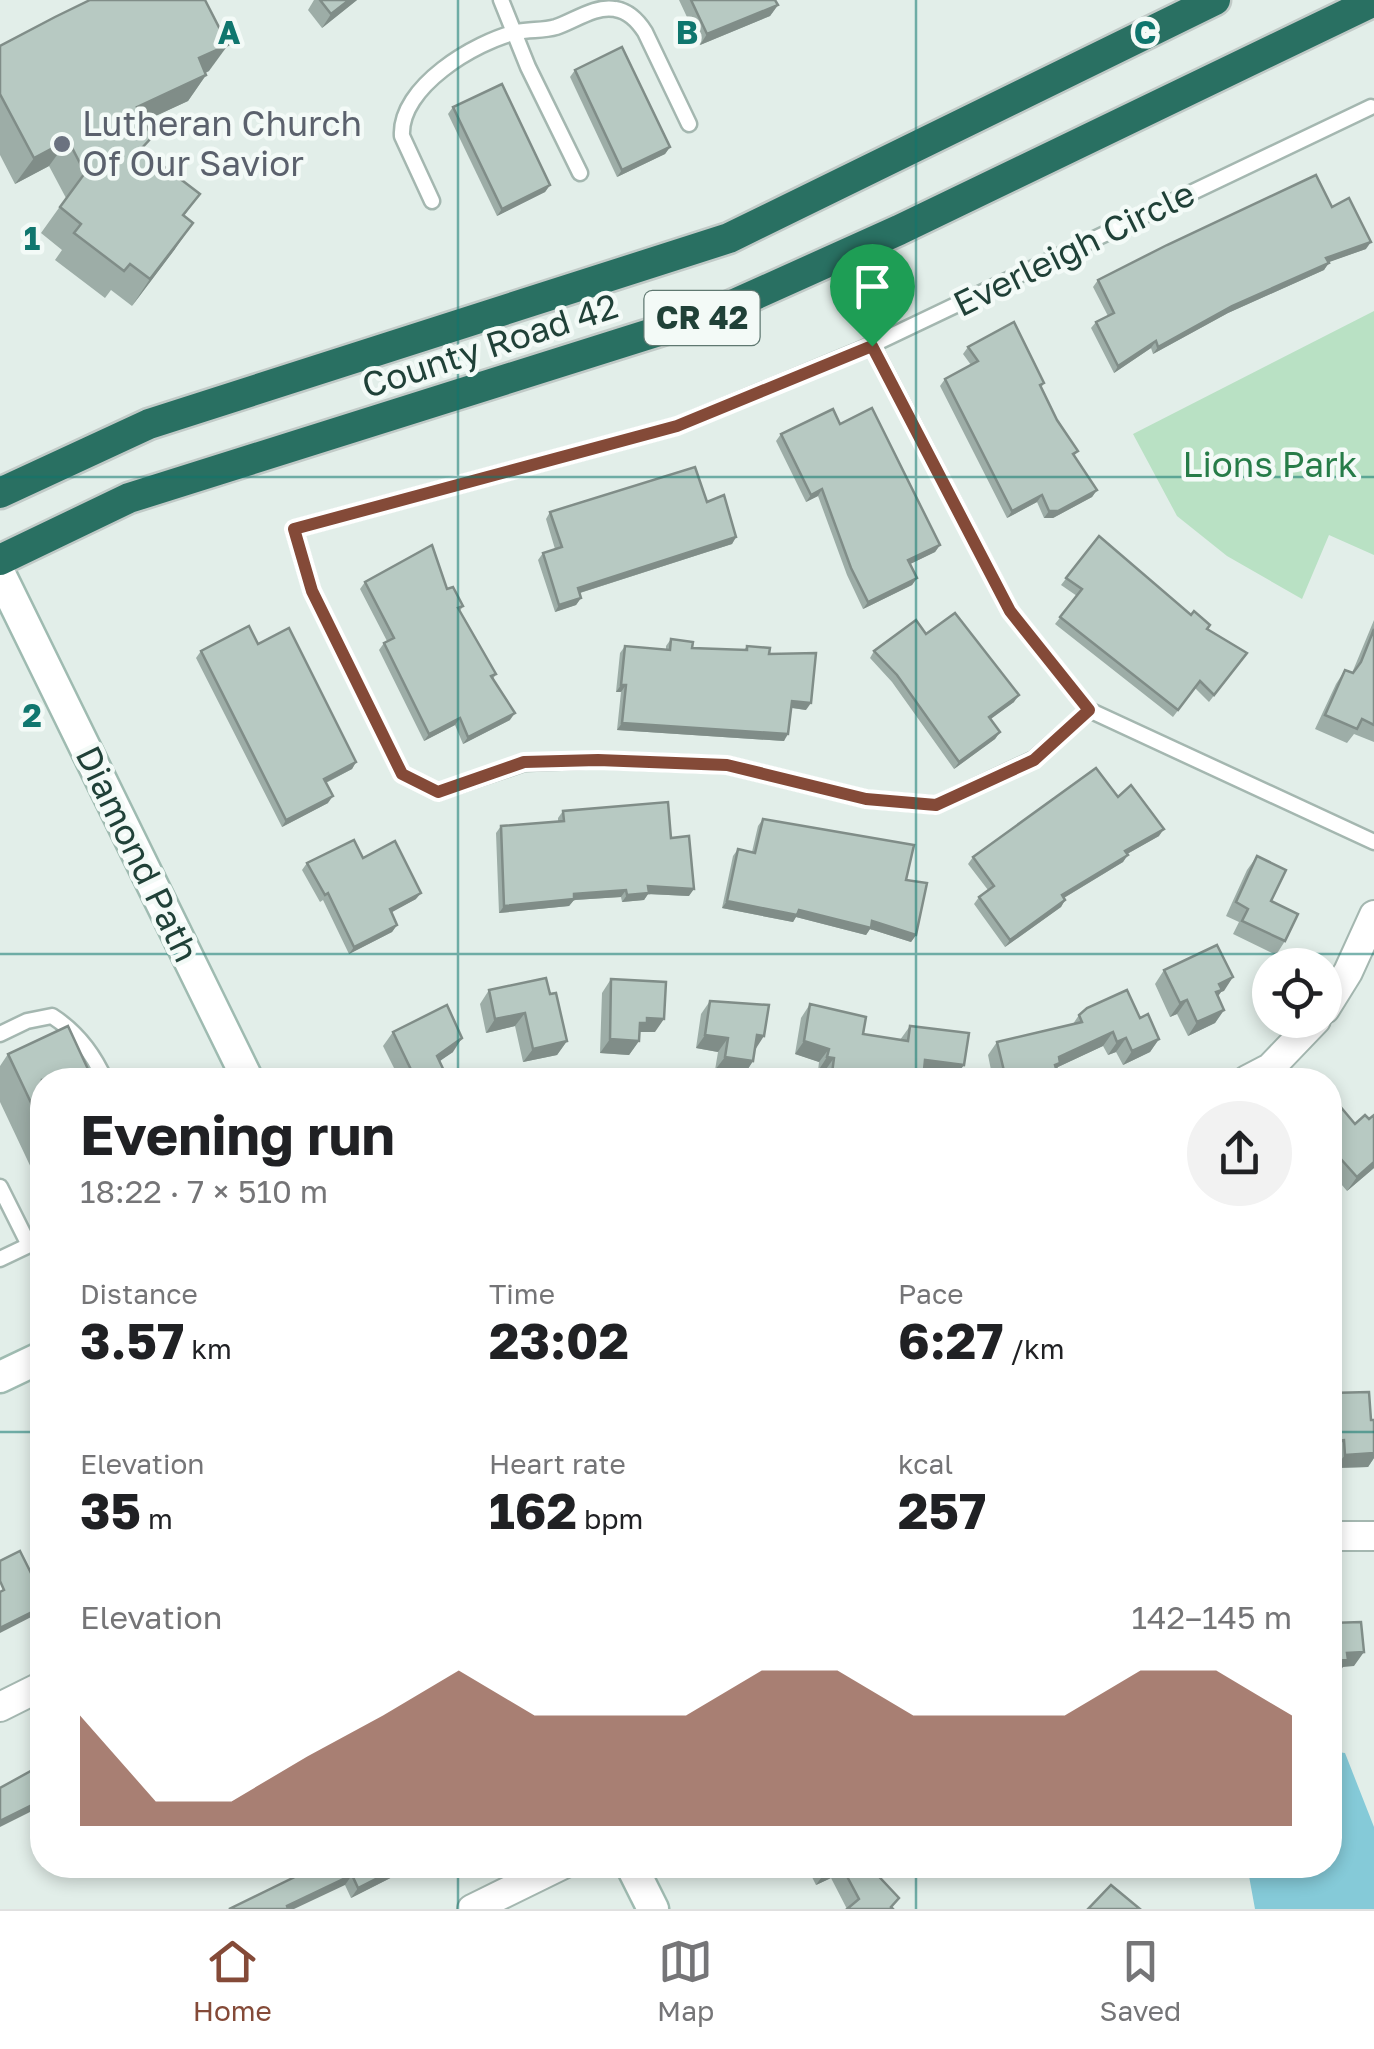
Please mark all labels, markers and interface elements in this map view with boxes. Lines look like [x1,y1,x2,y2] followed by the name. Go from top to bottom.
[218,13,241,51] text: A
[676,13,698,51] text: B
[1134,13,1156,51] text: C
[82,102,362,184] place label: Lutheran Church Of Our Savior
[51,133,73,155] marker: Lutheran Church Of Our Savior
[946,172,1201,325] street label: Everleigh Circle
[24,219,40,257] text: 1
[830,244,915,347] pin
[845,259,900,314] icon: arrive
[357,284,623,406] street label: County Road 42
[644,291,760,345] road number: CR 42
[1183,443,1357,485] park label: Lions Park
[22,696,42,734] text: 2
[68,739,208,968] street label: Diamond Path
[1252,948,1342,1038] map controls
[1252,948,1342,1038] button: locate
[80,1101,395,1167] text: Evening run
[1187,1101,1292,1206] button: share
[80,1172,328,1210] text: 18:22 · 7 × 510 m
[80,1277,198,1310] text: Distance
[489,1277,555,1310] text: Time
[898,1277,963,1310] text: Pace
[80,1310,184,1370] text: 3.57
[489,1310,629,1370] text: 23:02
[898,1310,1004,1370] text: 6:27
[184,1332,232,1365] text: km
[1004,1332,1065,1365] text: /km
[80,1447,205,1480] text: Elevation
[489,1447,626,1480] text: Heart rate
[898,1447,953,1480] text: kcal
[80,1480,141,1540] text: 35
[489,1480,577,1540] text: 162
[898,1480,986,1540] text: 257
[141,1502,173,1535] text: m
[577,1502,643,1535] text: bpm
[80,1598,222,1636] text: Elevation
[1132,1598,1292,1636] text: 142–145 m
[193,1934,272,2027] tab: Home
[657,1934,714,2027] tab: Map
[1100,1934,1181,2027] tab: Saved

